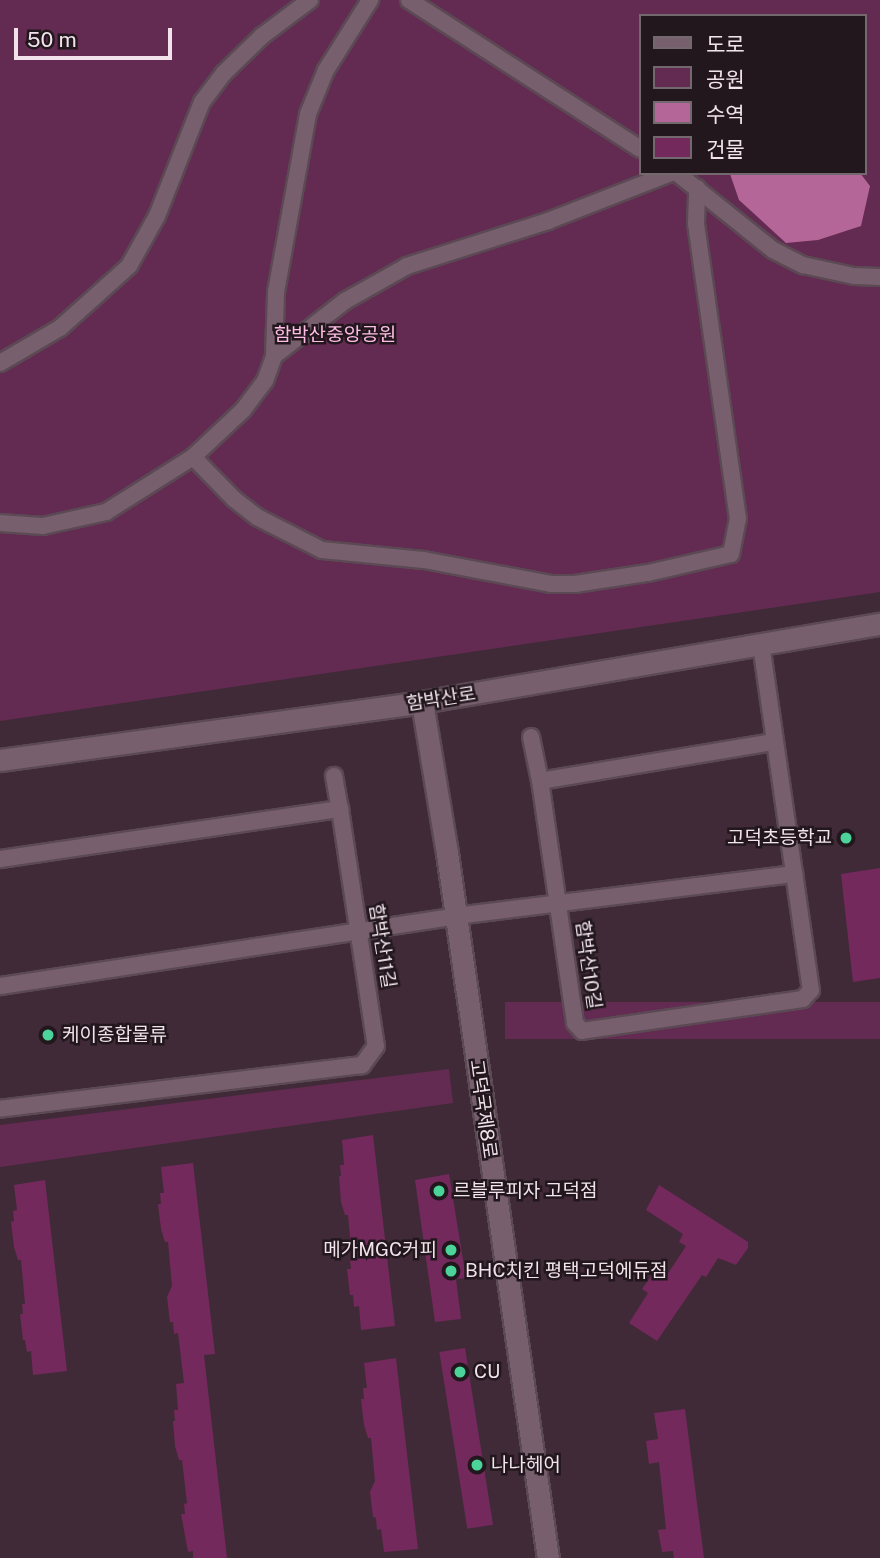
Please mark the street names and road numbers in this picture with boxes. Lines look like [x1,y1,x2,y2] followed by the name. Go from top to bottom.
[405,682,477,716] street label: 함박산로
[364,902,400,990] street label: 함박산11길
[570,919,606,1011] street label: 함박산10길
[465,1058,501,1160] street label: 고덕국제8로

